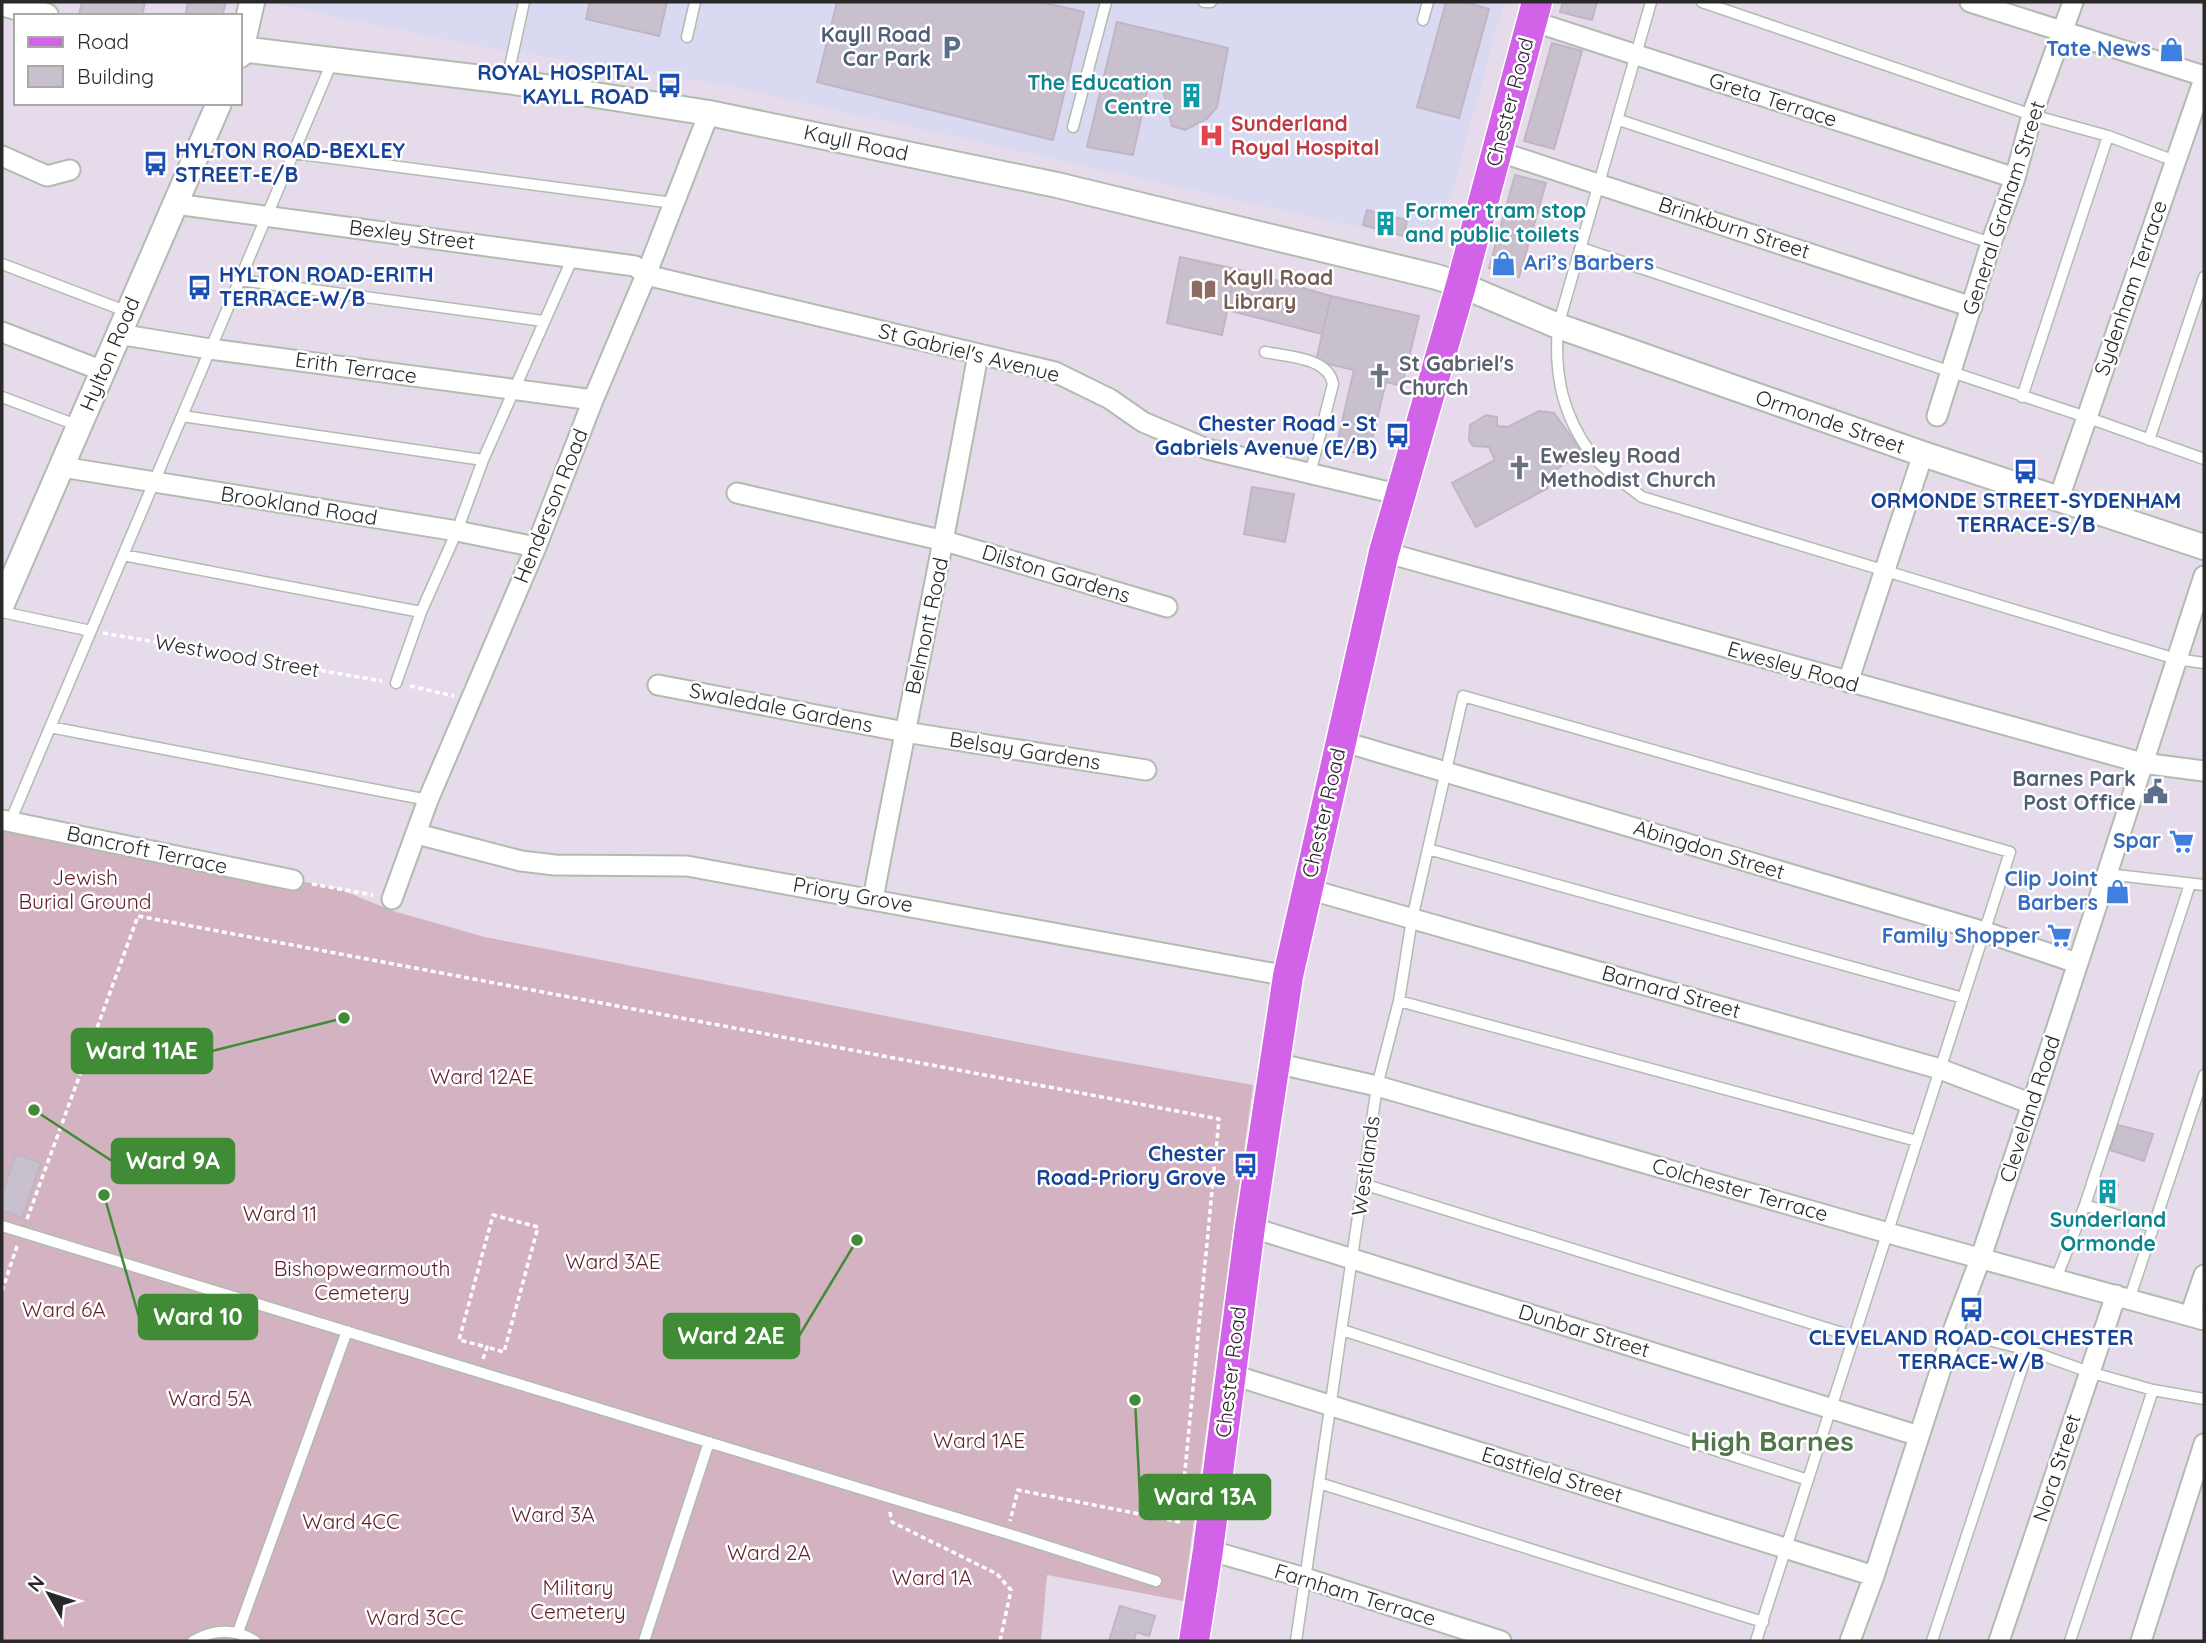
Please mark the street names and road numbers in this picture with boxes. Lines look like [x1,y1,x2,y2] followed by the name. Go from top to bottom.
[1479,35,1539,169] street label: Chester Road
[1706,66,1841,132] street label: Greta Terrace
[1956,97,2050,318] street label: General Graham Street
[802,118,911,166] street label: Kayll Road
[1655,190,1813,264] street label: Brinkburn Street
[2088,197,2172,379] street label: Sydenham Terrace
[348,213,477,255] street label: Bexley Street
[73,293,145,415] street label: Hylton Road
[876,317,1062,387] street label: St Gabriel's Avenue
[294,346,419,388] street label: Erith Terrace
[1752,383,1908,459] street label: Ormonde Street
[507,425,593,587] street label: Henderson Road
[219,480,379,530] street label: Brookland Road
[979,538,1134,608] street label: Dilston Gardens
[899,555,953,697] street label: Belmont Road
[153,628,321,682] street label: Westwood Street
[1725,635,1862,697] street label: Ewesley Road
[687,676,875,738] street label: Swaledale Gardens
[948,725,1103,775] street label: Belsay Gardens
[1295,745,1351,880] street label: Chester Road
[1631,814,1788,884] street label: Abingdon Street
[64,819,230,879] street label: Bancroft Terrace
[791,871,915,917] street label: Priory Grove
[1599,959,1744,1023] street label: Barnard Street
[1993,1032,2065,1186] street label: Cleveland Road
[1345,1114,1385,1218] street label: Westlands
[1649,1152,1831,1227] street label: Colchester Terrace
[1516,1298,1653,1362] street label: Dunbar Street
[1209,1305,1251,1439] street label: Chester Road
[2026,1411,2086,1525] street label: Nora Street
[1479,1440,1626,1508] street label: Eastfield Street
[1271,1557,1439,1631] street label: Farnham Terrace

